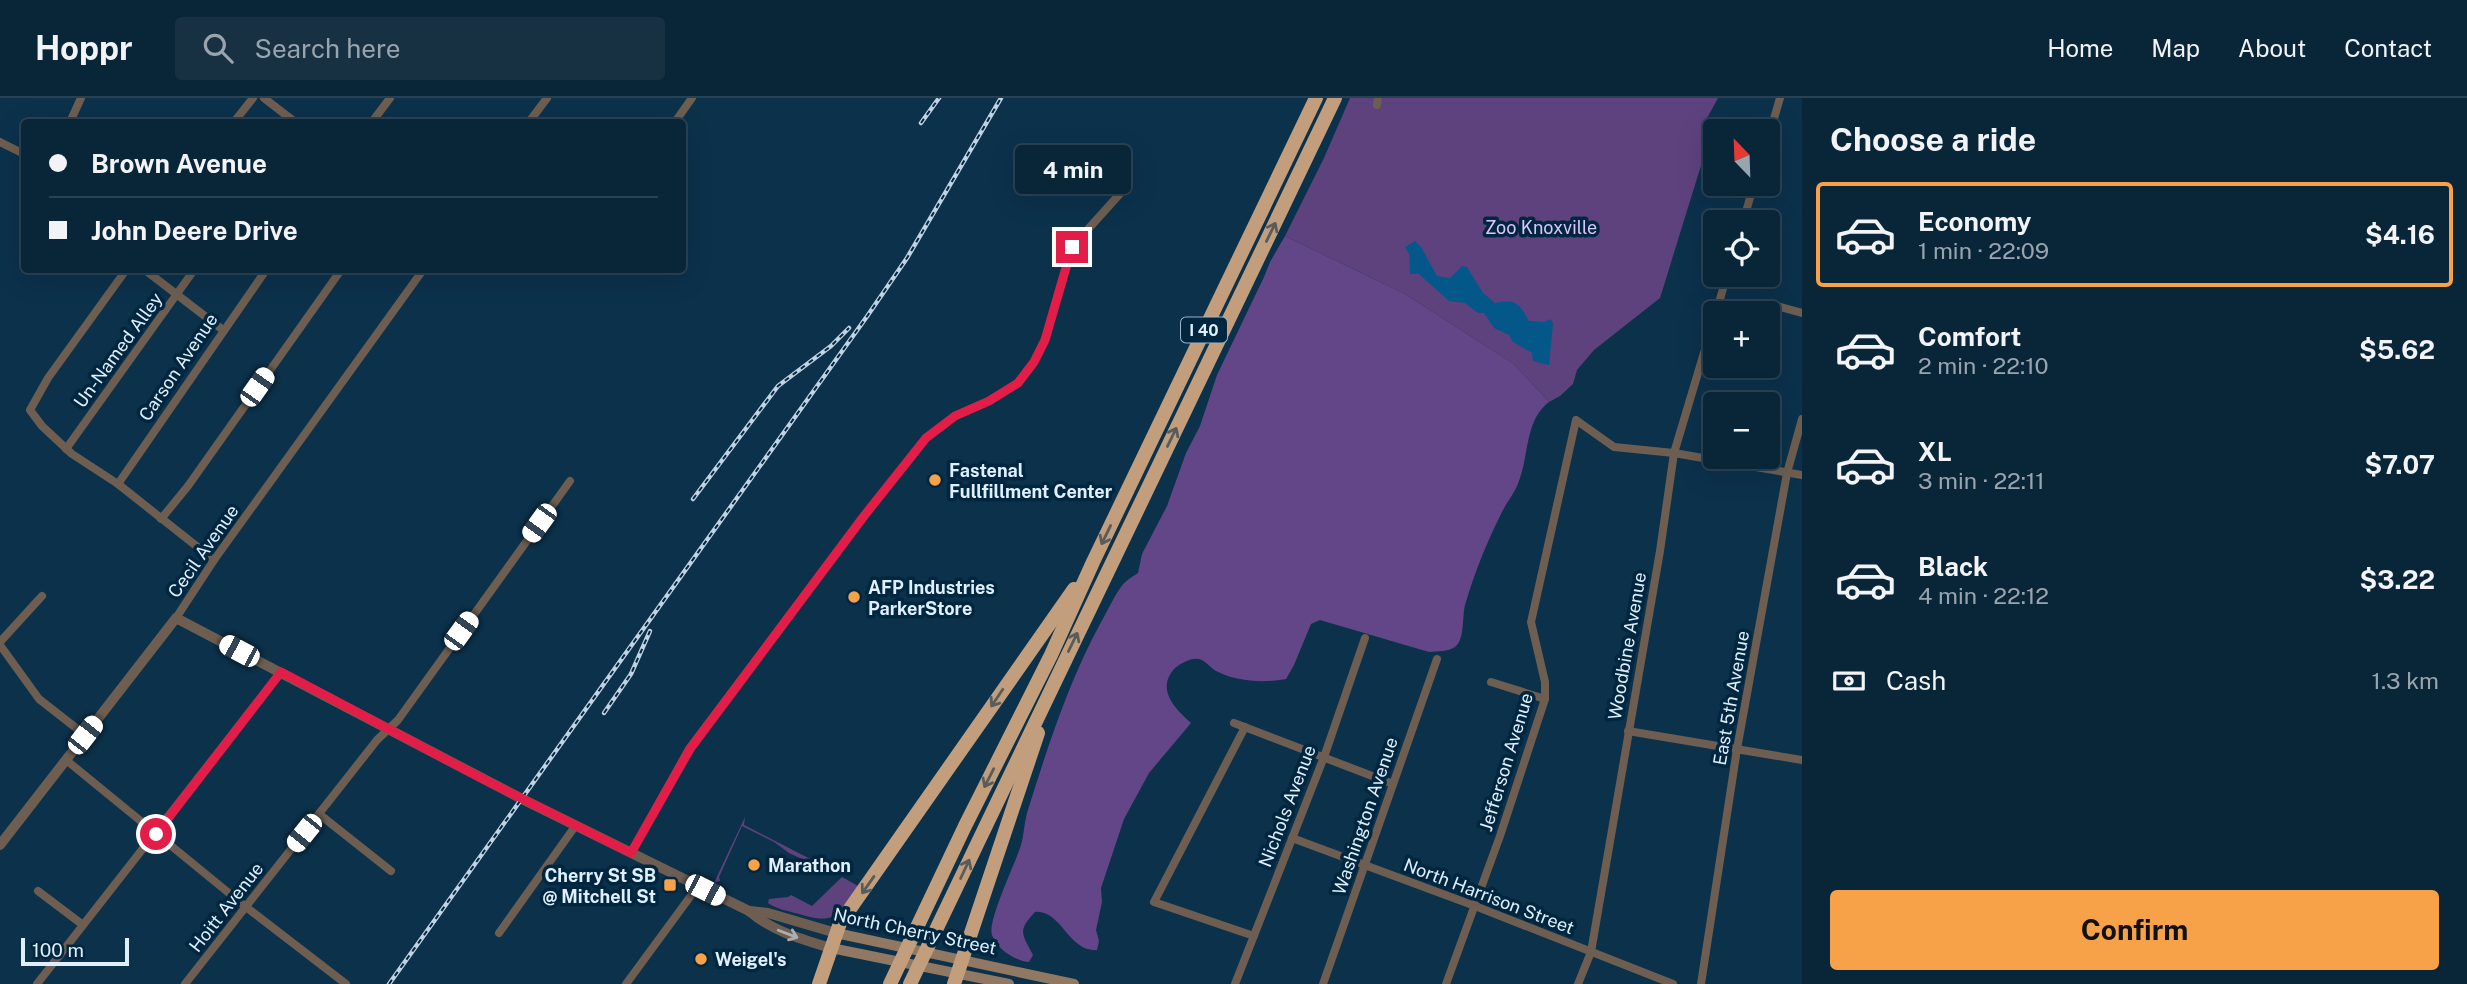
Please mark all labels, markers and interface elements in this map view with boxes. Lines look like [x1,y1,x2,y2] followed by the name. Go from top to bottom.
[175,17,665,80] search box
[35,29,133,67] text: Hoppr
[199,29,237,67] icon: search
[255,33,401,64] text: Search here
[2047,34,2113,62] text: Home
[2151,34,2200,62] text: Map
[2238,34,2306,62] text: About
[2344,34,2432,62] text: Contact
[1703,119,1780,196] north arrow
[1703,119,1780,469] map controls
[1830,121,2036,158] text: Choose a ride
[1014,145,1130,194] callout: 4 min
[91,148,267,179] text: Brown Avenue
[1043,156,1103,183] text: 4 min
[1834,203,1897,266] icon: car
[1918,206,2031,237] text: Economy
[1703,210,1780,287] button: locate
[91,215,298,246] text: John Deere Drive
[1485,217,1597,238] park label: Zoo Knoxville
[2365,219,2435,250] text: $4.16
[1265,222,1279,243] one-way arrow
[1056,231,1088,263] route end
[1918,237,2049,264] text: 1 min · 22:09
[69,288,167,412] street label: Un-Named Alley
[1703,301,1780,378] button: +
[134,309,222,425] street label: Carson Avenue
[1181,318,1227,342] road number: I 40
[1834,318,1897,381] icon: car
[1918,321,2021,352] text: Comfort
[2359,334,2435,365] text: $5.62
[1918,352,2049,379] text: 2 min · 22:10
[237,364,278,410] car
[1703,392,1780,469] button: −
[1166,427,1180,448] one-way arrow
[1834,433,1897,496] icon: car
[1918,436,1952,467] text: XL
[2364,449,2435,480] text: $7.07
[949,460,1113,502] place label: Fastenal Fullfillment Center
[1918,467,2045,494] text: 3 min · 22:11
[927,472,943,488] marker: Fastenal Fullfillment Center
[519,500,560,546] car
[163,501,243,601] street label: Cecil Avenue
[1098,524,1112,545] one-way arrow
[1834,548,1897,611] icon: car
[1918,551,1988,582] text: Black
[2359,564,2435,595] text: $3.22
[1604,571,1650,721] street label: Woodbine Avenue
[868,577,995,619] place label: AFP Industries ParkerStore
[1918,582,2049,609] text: 4 min · 22:12
[846,589,862,605] marker: AFP Industries ParkerStore
[441,608,482,654] car
[1709,629,1753,767] street label: East 5th Avenue
[216,632,263,670] car
[1067,632,1080,653] one-way arrow
[1830,662,1868,700] icon: cash
[1886,665,1946,696] text: Cash
[2372,667,2439,694] text: 1.3 km
[990,687,1004,707] one-way arrow
[1475,690,1537,834] street label: Jefferson Avenue
[64,712,107,758] car
[1328,734,1402,898] street label: Washington Avenue
[1254,742,1320,870] street label: Nichols Avenue
[982,767,996,788] one-way arrow
[283,810,326,856] car
[140,818,172,850] route start
[1401,854,1577,938] street label: North Harrison Street
[768,855,851,876] place label: Marathon
[746,857,762,873] marker: Marathon
[185,858,267,956] street label: Hoitt Avenue
[959,859,972,880] one-way arrow
[542,865,656,907] place label: Cherry St SB @ Mitchell St
[682,871,729,909] car
[861,875,875,894] one-way arrow
[662,877,678,893] marker: Cherry St SB @ Mitchell St
[1830,890,2439,970] button: Confirm
[832,903,998,959] street label: North Cherry Street
[776,928,798,941] one-way arrow
[21,935,130,967] scale bar
[32,939,84,961] text: 100 m
[715,949,786,970] place label: Weigel's
[693,951,709,967] marker: Weigel's

